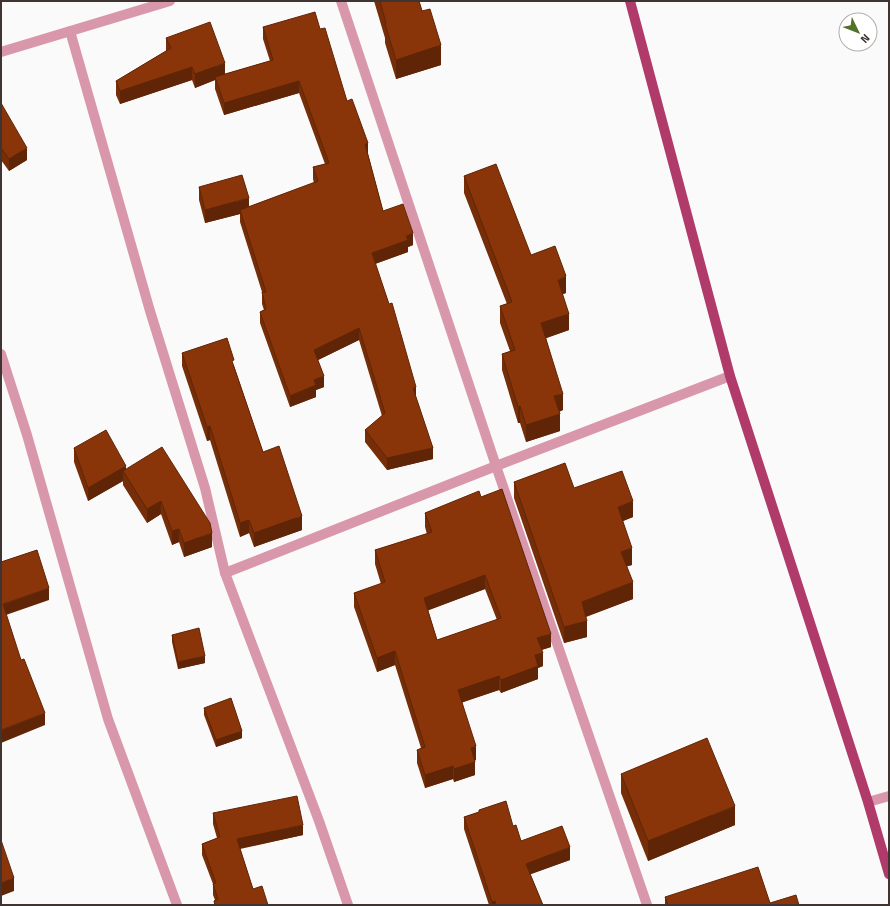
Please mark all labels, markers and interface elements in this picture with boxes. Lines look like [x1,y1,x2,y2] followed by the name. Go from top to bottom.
[838,12,878,52] north arrow
[857,31,874,47] text: N

